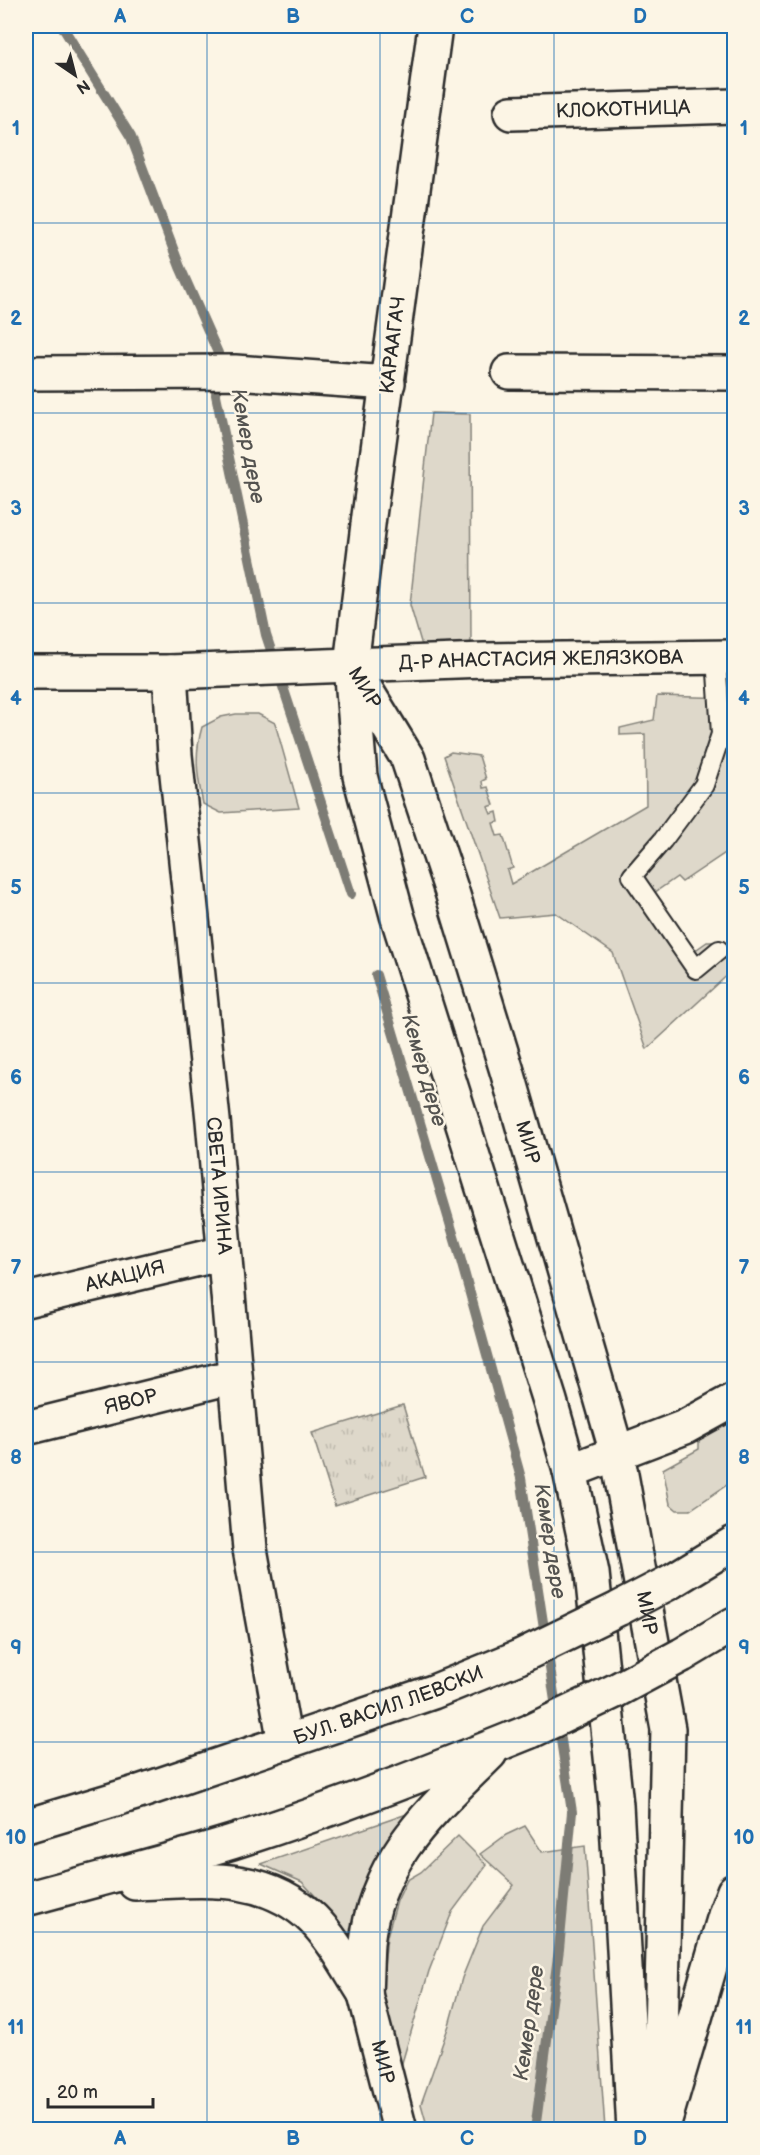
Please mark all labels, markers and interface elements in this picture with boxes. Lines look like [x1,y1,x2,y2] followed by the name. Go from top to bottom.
[113,5,127,29] text: A
[286,5,300,29] text: B
[460,5,474,29] text: C
[633,5,647,29] text: D
[45,45,105,105] north arrow
[72,75,93,97] text: N
[555,95,691,124] street label: КЛОКОТНИЦА
[12,117,20,141] text: 1
[740,117,748,141] text: 1
[375,295,411,395] street label: КАРААГАЧ
[10,307,22,331] text: 2
[738,307,750,331] text: 2
[226,387,270,506] water label: Кемер дере
[10,497,22,521] text: 3
[738,497,750,521] text: 3
[398,646,684,675] street label: Д-Р АНАСТАСИЯ ЖЕЛЯЗКОВА
[343,663,386,713] street label: МИР
[10,687,22,711] text: 4
[738,687,750,711] text: 4
[10,876,22,900] text: 5
[738,876,750,900] text: 5
[396,1011,452,1130] water label: Кемер дере
[10,1066,22,1090] text: 6
[738,1066,750,1090] text: 6
[201,1116,237,1256] street label: СВЕТА ИРИНА
[510,1118,545,1167] street label: МИР
[82,1255,168,1298] street label: АКАЦИЯ
[10,1256,22,1280] text: 7
[738,1256,750,1280] text: 7
[102,1384,160,1420] street label: ЯВОР
[10,1446,22,1470] text: 8
[738,1446,750,1470] text: 8
[529,1482,571,1601] water label: Кемер дере
[631,1589,662,1637] street label: МИР
[10,1636,22,1660] text: 9
[738,1636,750,1660] text: 9
[290,1661,487,1751] street label: БУЛ. ВАСИЛ ЛЕВСКИ
[6,1826,26,1850] text: 10
[734,1826,754,1850] text: 10
[509,1963,550,2082] water label: Кемер дере
[8,2016,24,2040] text: 11
[736,2016,752,2040] text: 11
[365,2037,400,2087] street label: МИР
[48,2071,153,2109] scale bar
[57,2082,98,2103] text: 20 m
[113,2127,127,2151] text: A
[286,2127,300,2151] text: B
[460,2127,474,2151] text: C
[633,2127,647,2151] text: D

